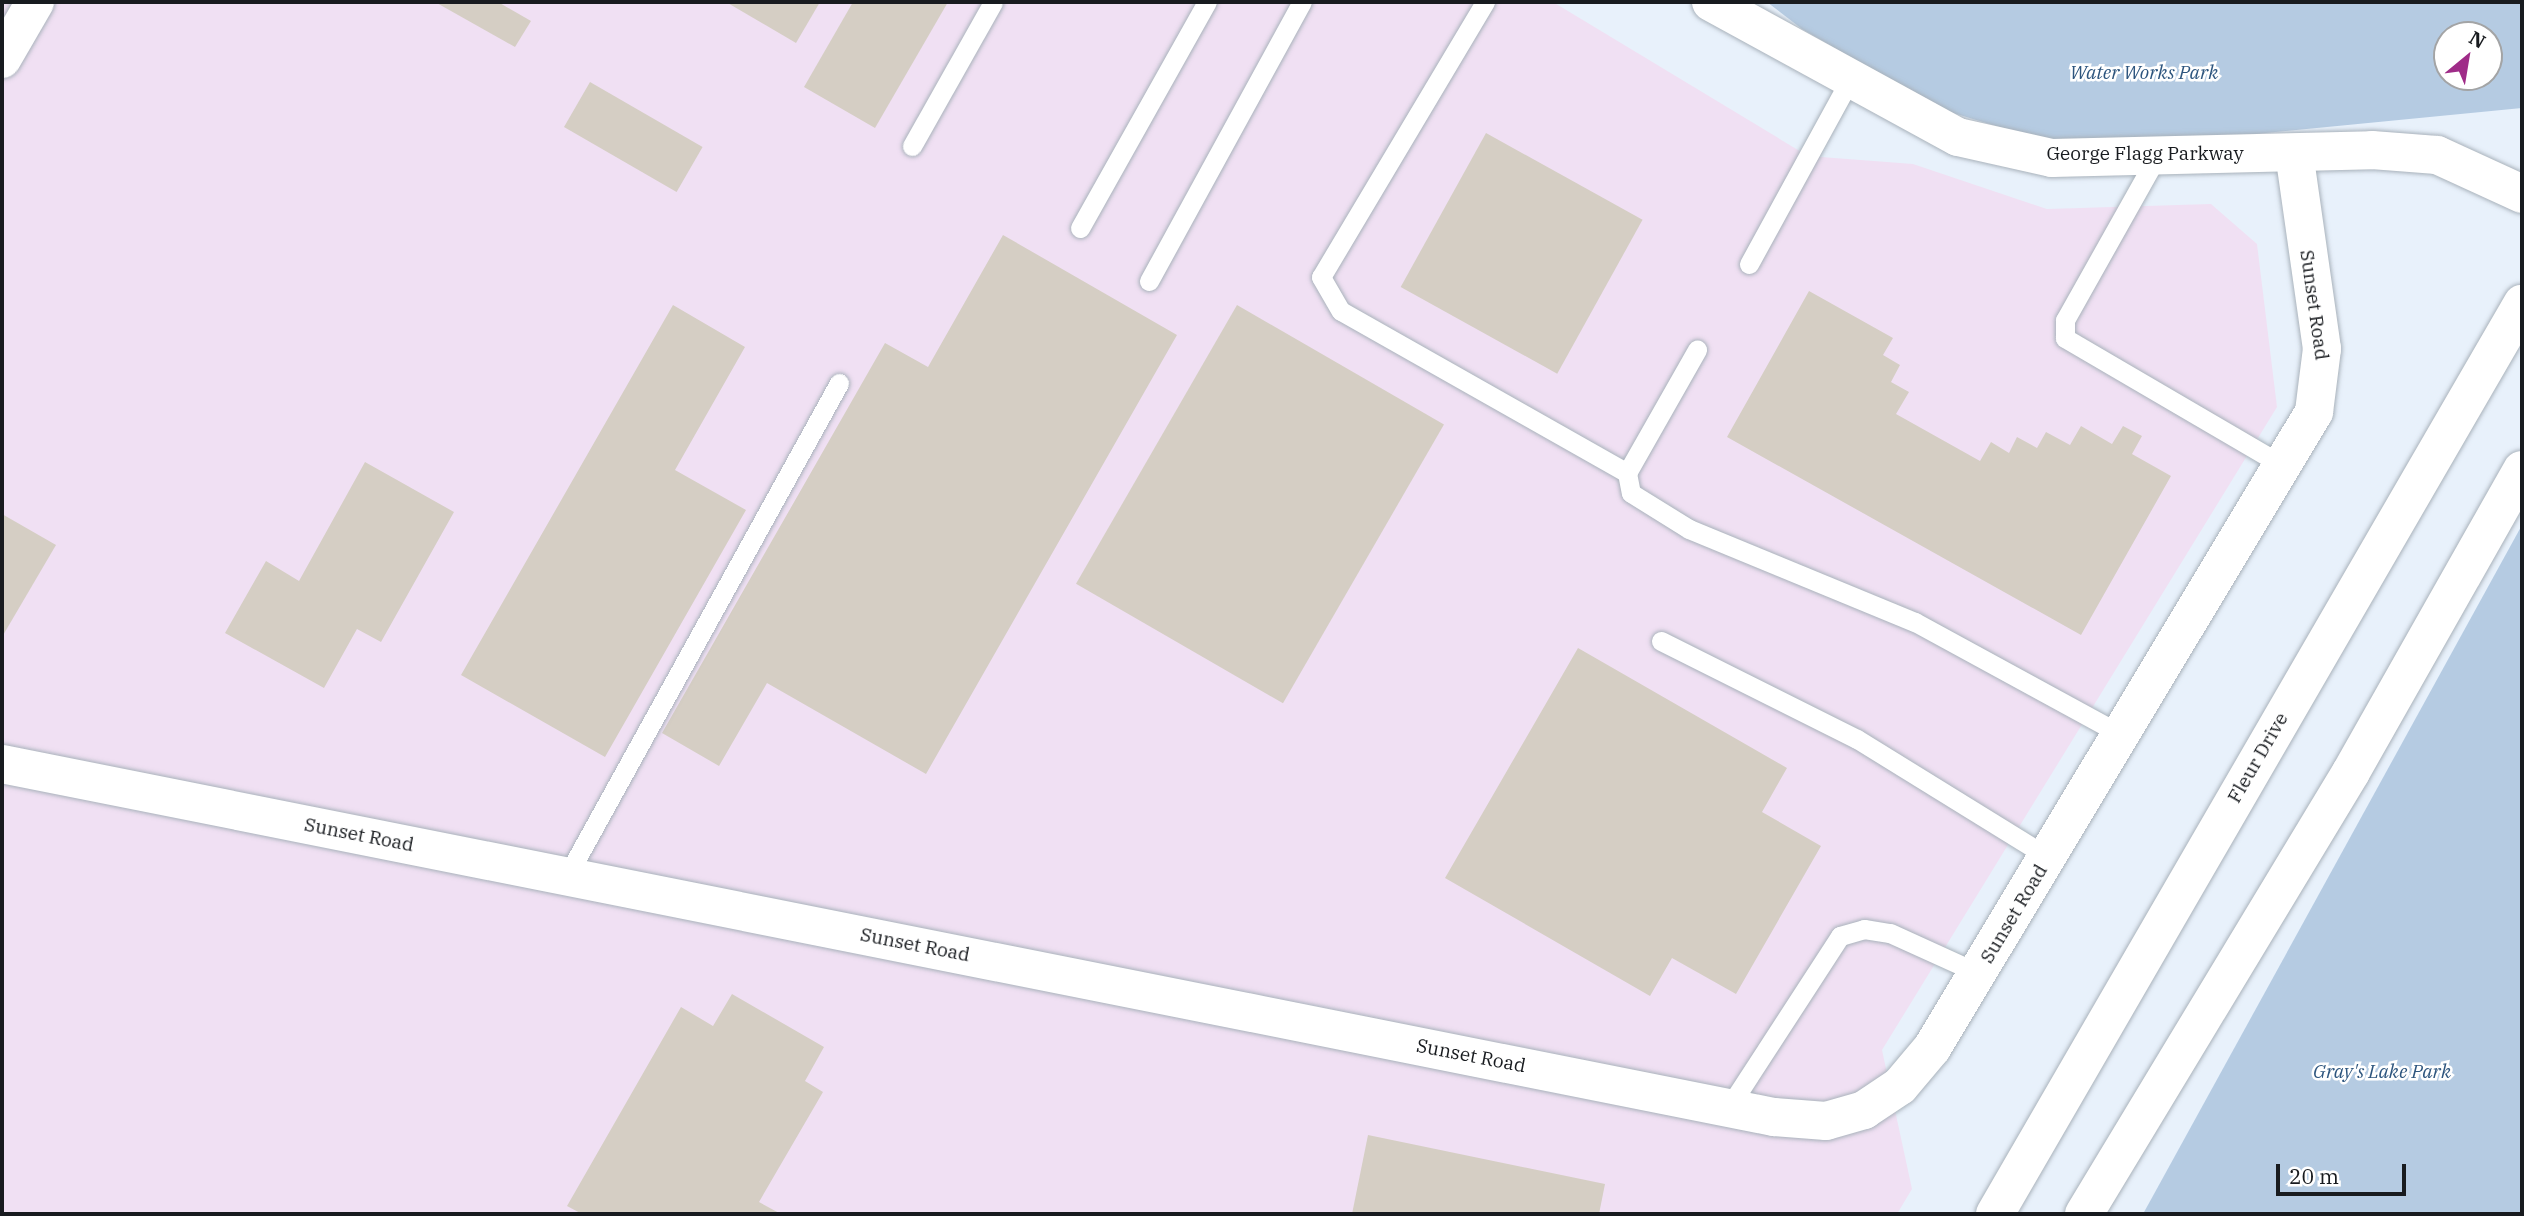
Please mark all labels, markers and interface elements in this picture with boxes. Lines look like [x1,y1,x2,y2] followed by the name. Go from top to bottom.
[2433,21,2503,91] north arrow
[2465,25,2490,54] text: N
[2070,62,2218,84] park label: Water Works Park
[2046,143,2244,165] street label: George Flagg Parkway
[2295,248,2333,362] street label: Sunset Road
[2223,709,2293,807] street label: Fleur Drive
[302,813,416,857] street label: Sunset Road
[1976,861,2052,967] street label: Sunset Road
[858,923,972,967] street label: Sunset Road
[1414,1034,1528,1078] street label: Sunset Road
[2313,1061,2451,1083] park label: Gray's Lake Park
[2279,1150,2408,1194] scale bar
[2289,1162,2339,1190] text: 20 m

